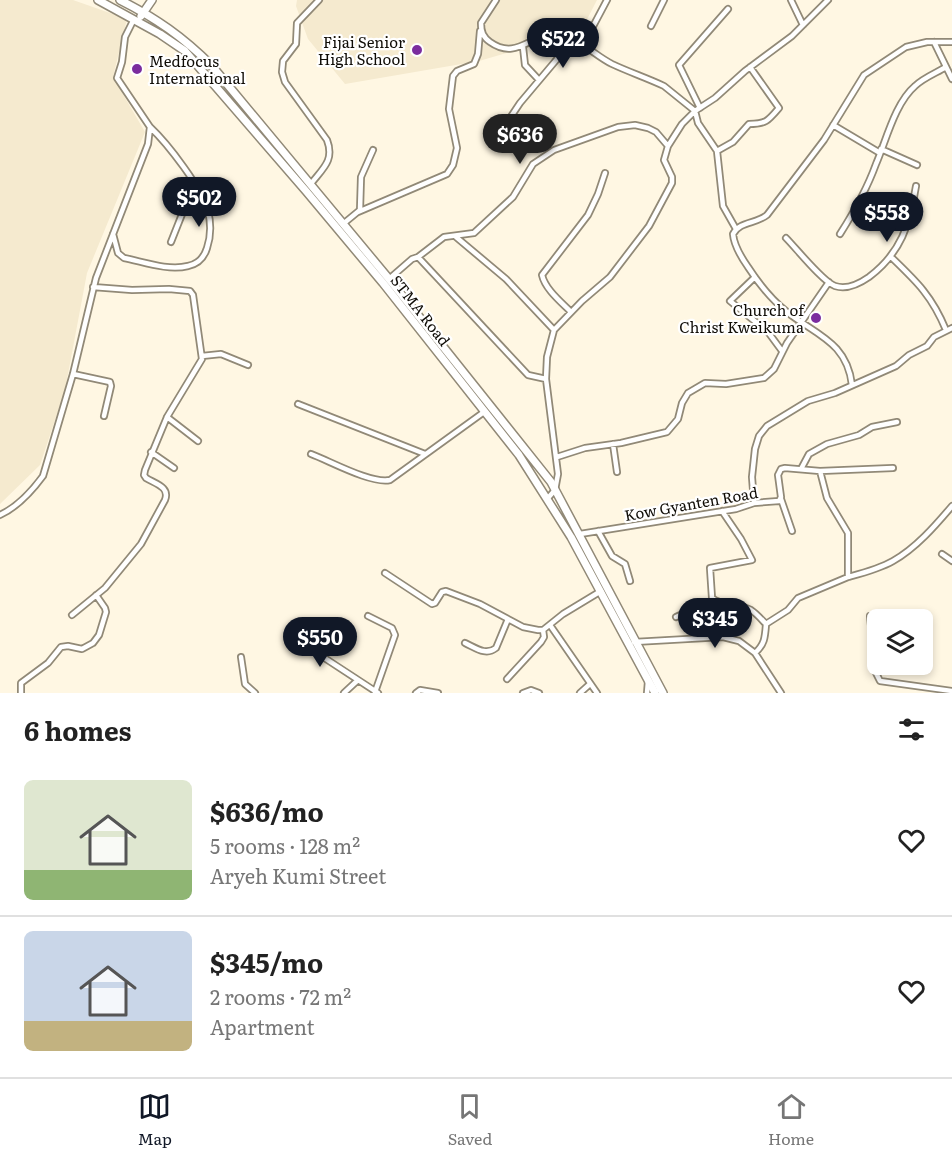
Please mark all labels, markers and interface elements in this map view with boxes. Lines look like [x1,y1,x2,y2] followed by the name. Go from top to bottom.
[527,18,599,69] pin: $522
[541,22,585,52] text: $522
[318,30,405,70] place label: Fijai Senior High School
[410,43,424,57] marker: Fijai Senior High School
[149,49,246,89] place label: Medfocus International
[130,62,144,76] marker: Medfocus International
[484,114,556,165] pin: $636
[497,118,543,148] text: $636
[163,177,235,228] pin: $502
[176,181,222,211] text: $502
[851,192,923,243] pin: $558
[864,196,910,226] text: $558
[386,269,456,351] street label: STMA Road
[679,298,805,338] place label: Church of Christ Kweikuma
[809,311,823,325] marker: Church of Christ Kweikuma
[622,480,760,526] street label: Kow Gyanten Road
[679,598,751,649] pin: $345
[692,602,738,632] text: $345
[867,609,933,675] map controls
[867,609,933,675] button: layers
[284,617,356,668] pin: $550
[297,621,343,651] text: $550
[24,710,131,749] text: 6 homes
[895,713,928,746] icon: filters
[210,791,324,830] text: $636/mo
[72,804,144,876] icon: home
[895,824,928,857] icon: heart
[210,830,360,860] text: 5 rooms · 128 m²
[210,860,386,890] text: Aryeh Kumi Street
[210,942,323,981] text: $345/mo
[72,955,144,1027] icon: home
[895,975,928,1008] icon: heart
[210,981,351,1011] text: 2 rooms · 72 m²
[210,1011,315,1041] text: Apartment
[138,1090,172,1150] tab: Map
[448,1090,492,1150] tab: Saved
[768,1090,814,1150] tab: Home

